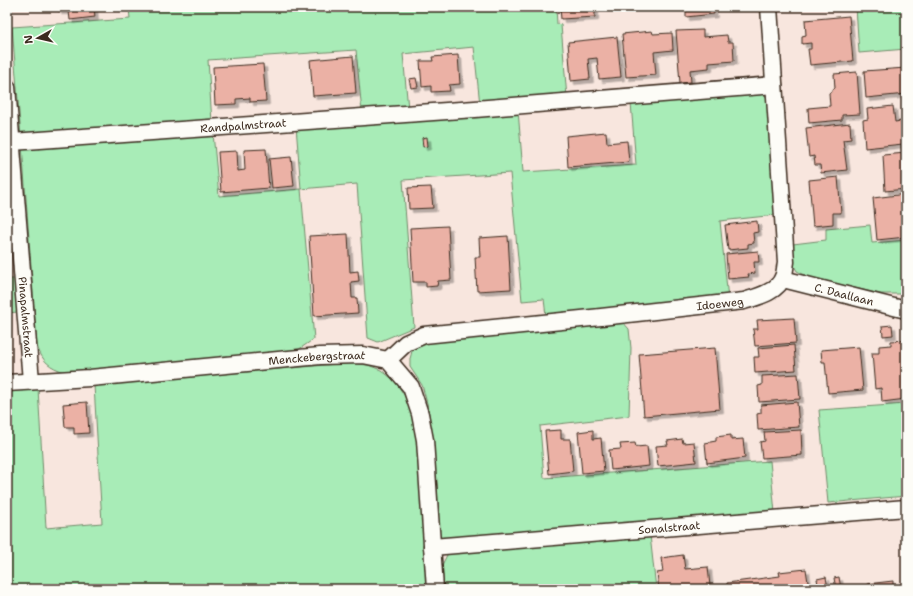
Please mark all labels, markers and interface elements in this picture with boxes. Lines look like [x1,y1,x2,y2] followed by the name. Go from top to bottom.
[18,18,58,58] north arrow
[21,34,37,45] text: N
[200,115,287,137] street label: Randpalmstraat
[15,276,36,359] street label: Pinapalmstraat
[813,280,875,310] street label: C. Daallaan
[696,294,745,314] street label: Idoeweg
[268,348,367,369] street label: Menckebergstraat
[638,518,701,538] street label: Sonalstraat

